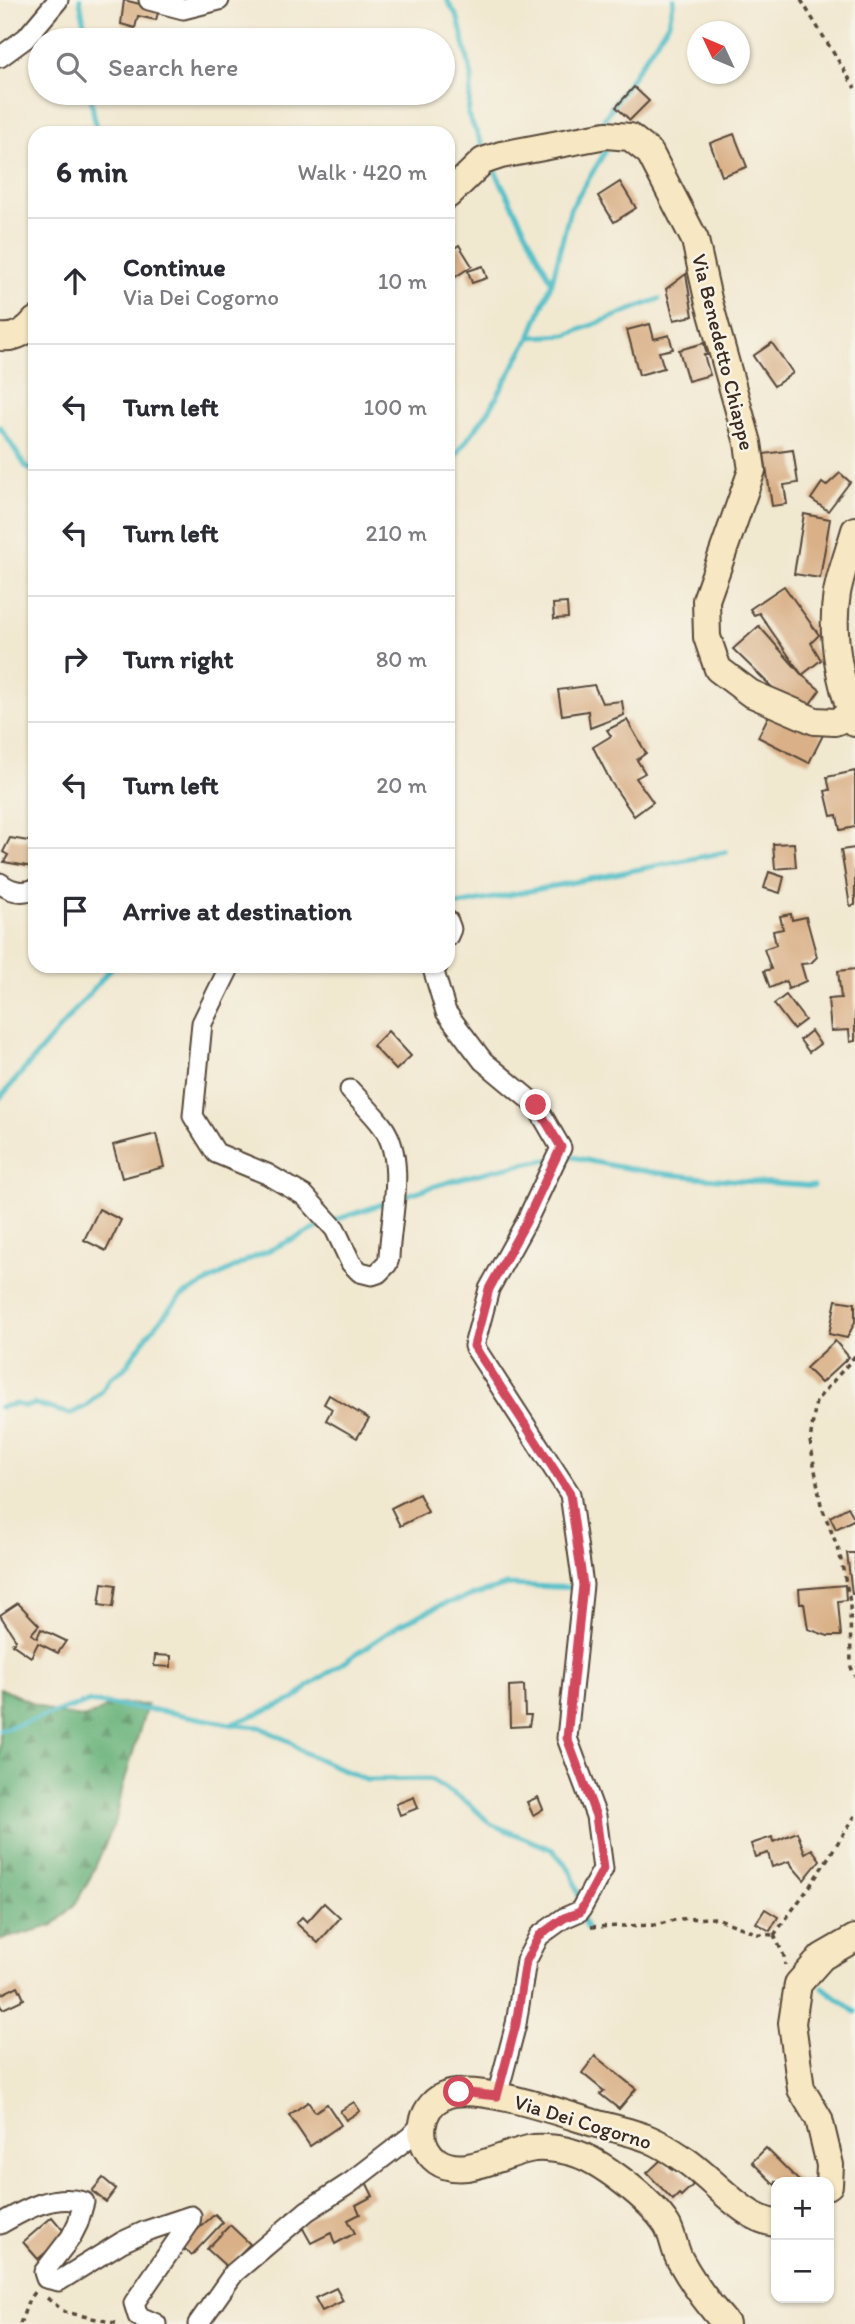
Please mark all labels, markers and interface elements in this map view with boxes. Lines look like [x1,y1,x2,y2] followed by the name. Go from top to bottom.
[687,21,750,84] north arrow
[28,28,455,105] search box
[52,48,90,86] icon: search
[108,51,238,83] text: Search here
[56,153,128,190] text: 6 min
[297,158,427,186] text: Walk · 420 m
[123,251,226,283] text: Continue
[687,251,760,453] street label: Via Benedetto Chiappe
[56,262,94,300] icon: ahead
[378,267,427,295] text: 10 m
[123,283,279,311] text: Via Dei Cogorno
[56,388,94,426] icon: left
[123,391,219,423] text: Turn left
[363,393,427,421] text: 100 m
[56,514,94,552] icon: left
[123,517,219,549] text: Turn left
[366,519,427,547] text: 210 m
[56,640,94,678] icon: right
[123,643,234,675] text: Turn right
[376,645,427,673] text: 80 m
[56,766,94,804] icon: left
[123,769,219,801] text: Turn left
[376,771,427,799] text: 20 m
[56,892,94,930] icon: arrive
[123,895,352,927] text: Arrive at destination
[520,1089,551,1120] route end
[443,2076,474,2107] route start
[511,2089,655,2154] street label: Via Dei Cogorno
[771,2177,834,2303] map controls
[771,2177,834,2240] button: +
[771,2240,834,2303] button: −

